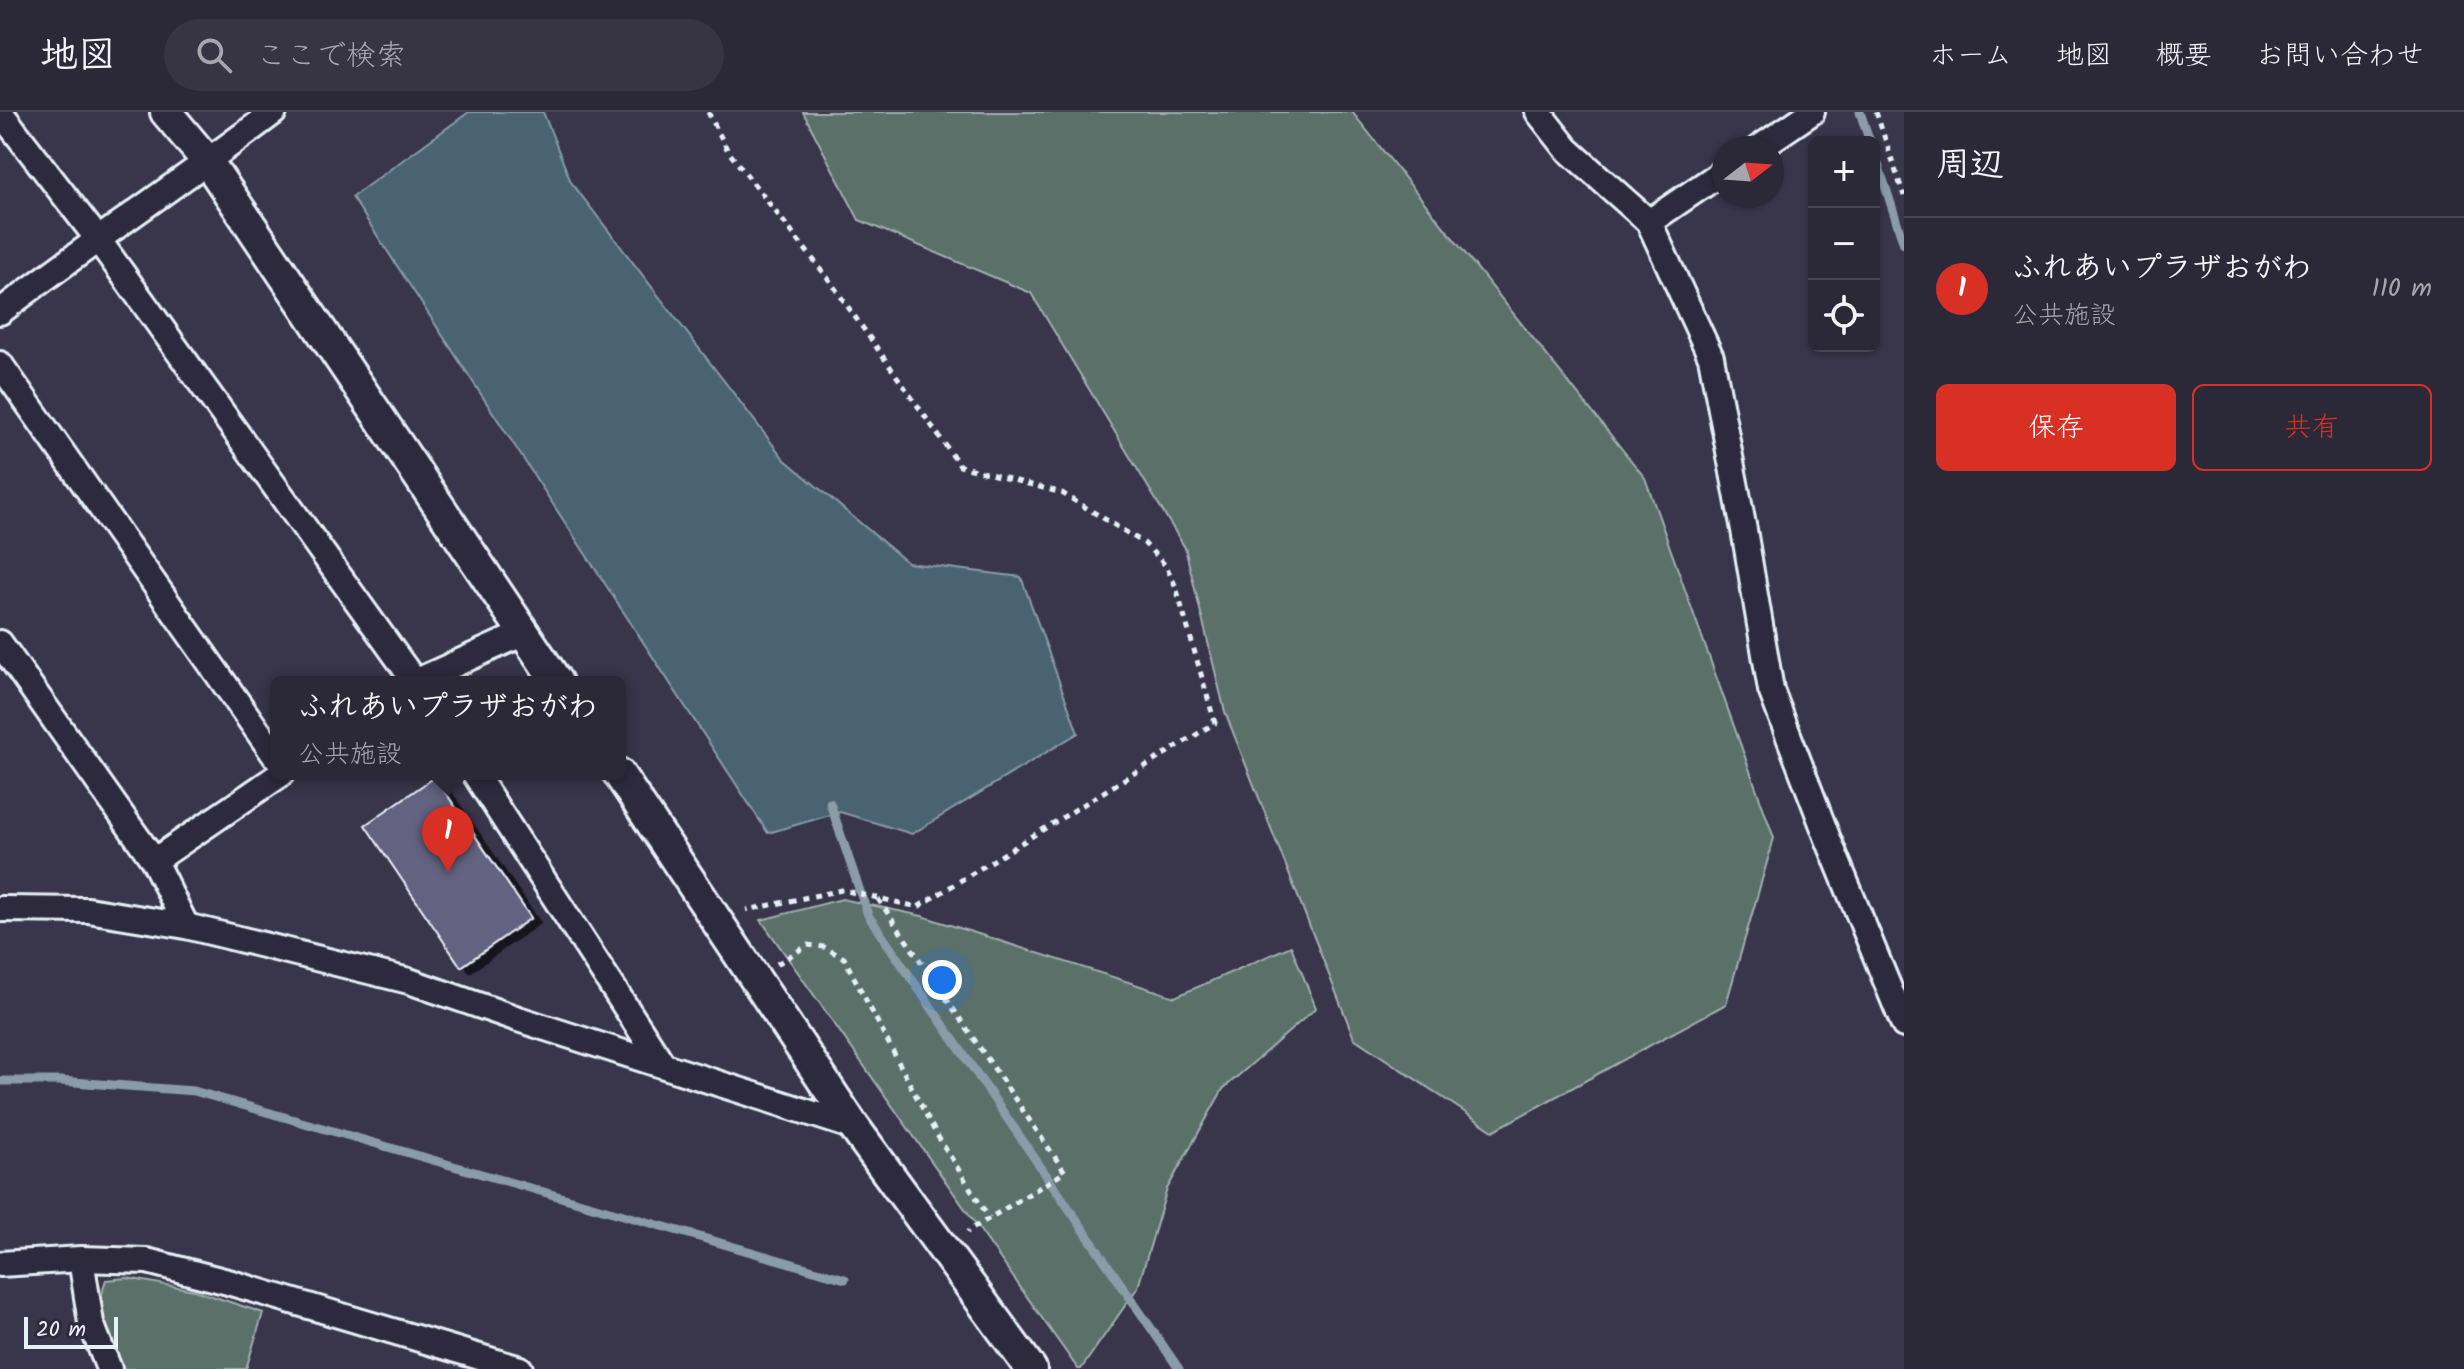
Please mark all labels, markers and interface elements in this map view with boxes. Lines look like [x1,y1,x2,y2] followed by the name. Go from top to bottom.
[164,19,724,91] search box
[40,27,116,87] text: 地図
[192,33,236,77] icon: search
[256,33,406,81] text: ここで検索
[1929,34,2012,79] text: ホーム
[2056,34,2112,79] text: 地図
[2156,34,2212,79] text: 概要
[2256,34,2424,79] text: お問い合わせ
[1712,136,1784,208] north arrow
[1808,136,1880,352] map controls
[1808,136,1880,208] button: +
[1936,139,2004,193] text: 周辺
[1808,208,1880,280] button: −
[2012,245,2312,293] text: ふれあいプラザおがわ
[1958,268,1966,310] text: 1
[2372,268,2432,310] text: 110 m
[1808,280,1880,352] button: locate
[2012,295,2116,337] text: 公共施設
[1936,384,2176,471] button: 保存
[2192,384,2432,471] button: 共有
[270,676,626,780] popup
[298,684,598,732] text: ふれあいプラザおがわ
[298,734,402,776] text: 公共施設
[422,806,474,872] pin: 1
[922,960,962,1000] your location
[24,1313,118,1349] scale bar
[36,1313,86,1348] text: 20 m

